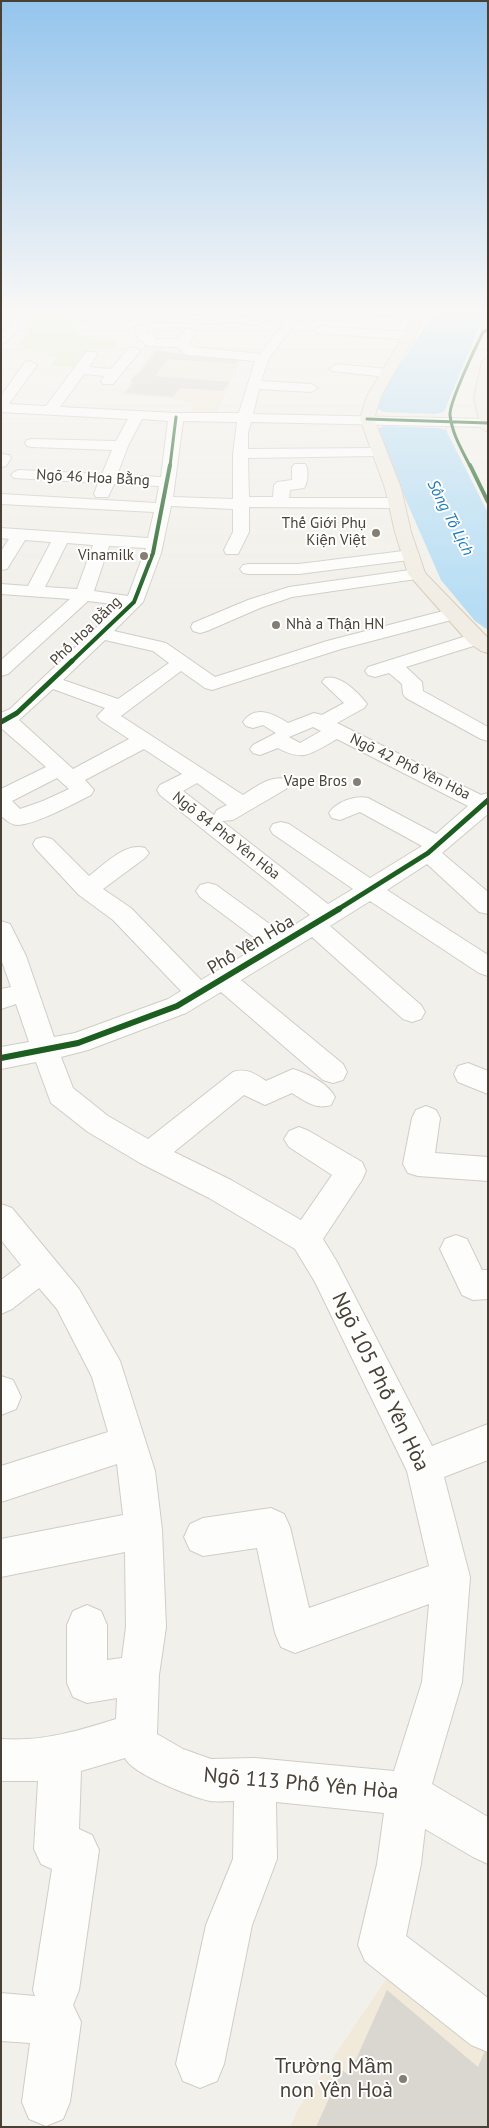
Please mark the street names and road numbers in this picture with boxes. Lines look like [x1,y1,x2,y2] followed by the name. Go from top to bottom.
[36,466,150,490] street label: Ngõ 46 Hoa Bằng
[47,593,125,669] street label: Phố Hoa Bằng
[347,730,473,804] street label: Ngõ 42 Phố Yên Hòa
[169,788,283,884] street label: Ngõ 84 Phố Yên Hòa
[204,911,298,979] street label: Phố Yên Hòa
[326,1288,434,1476] street label: Ngõ 105 Phố Yên Hòa
[202,1763,400,1805] street label: Ngõ 113 Phố Yên Hòa

